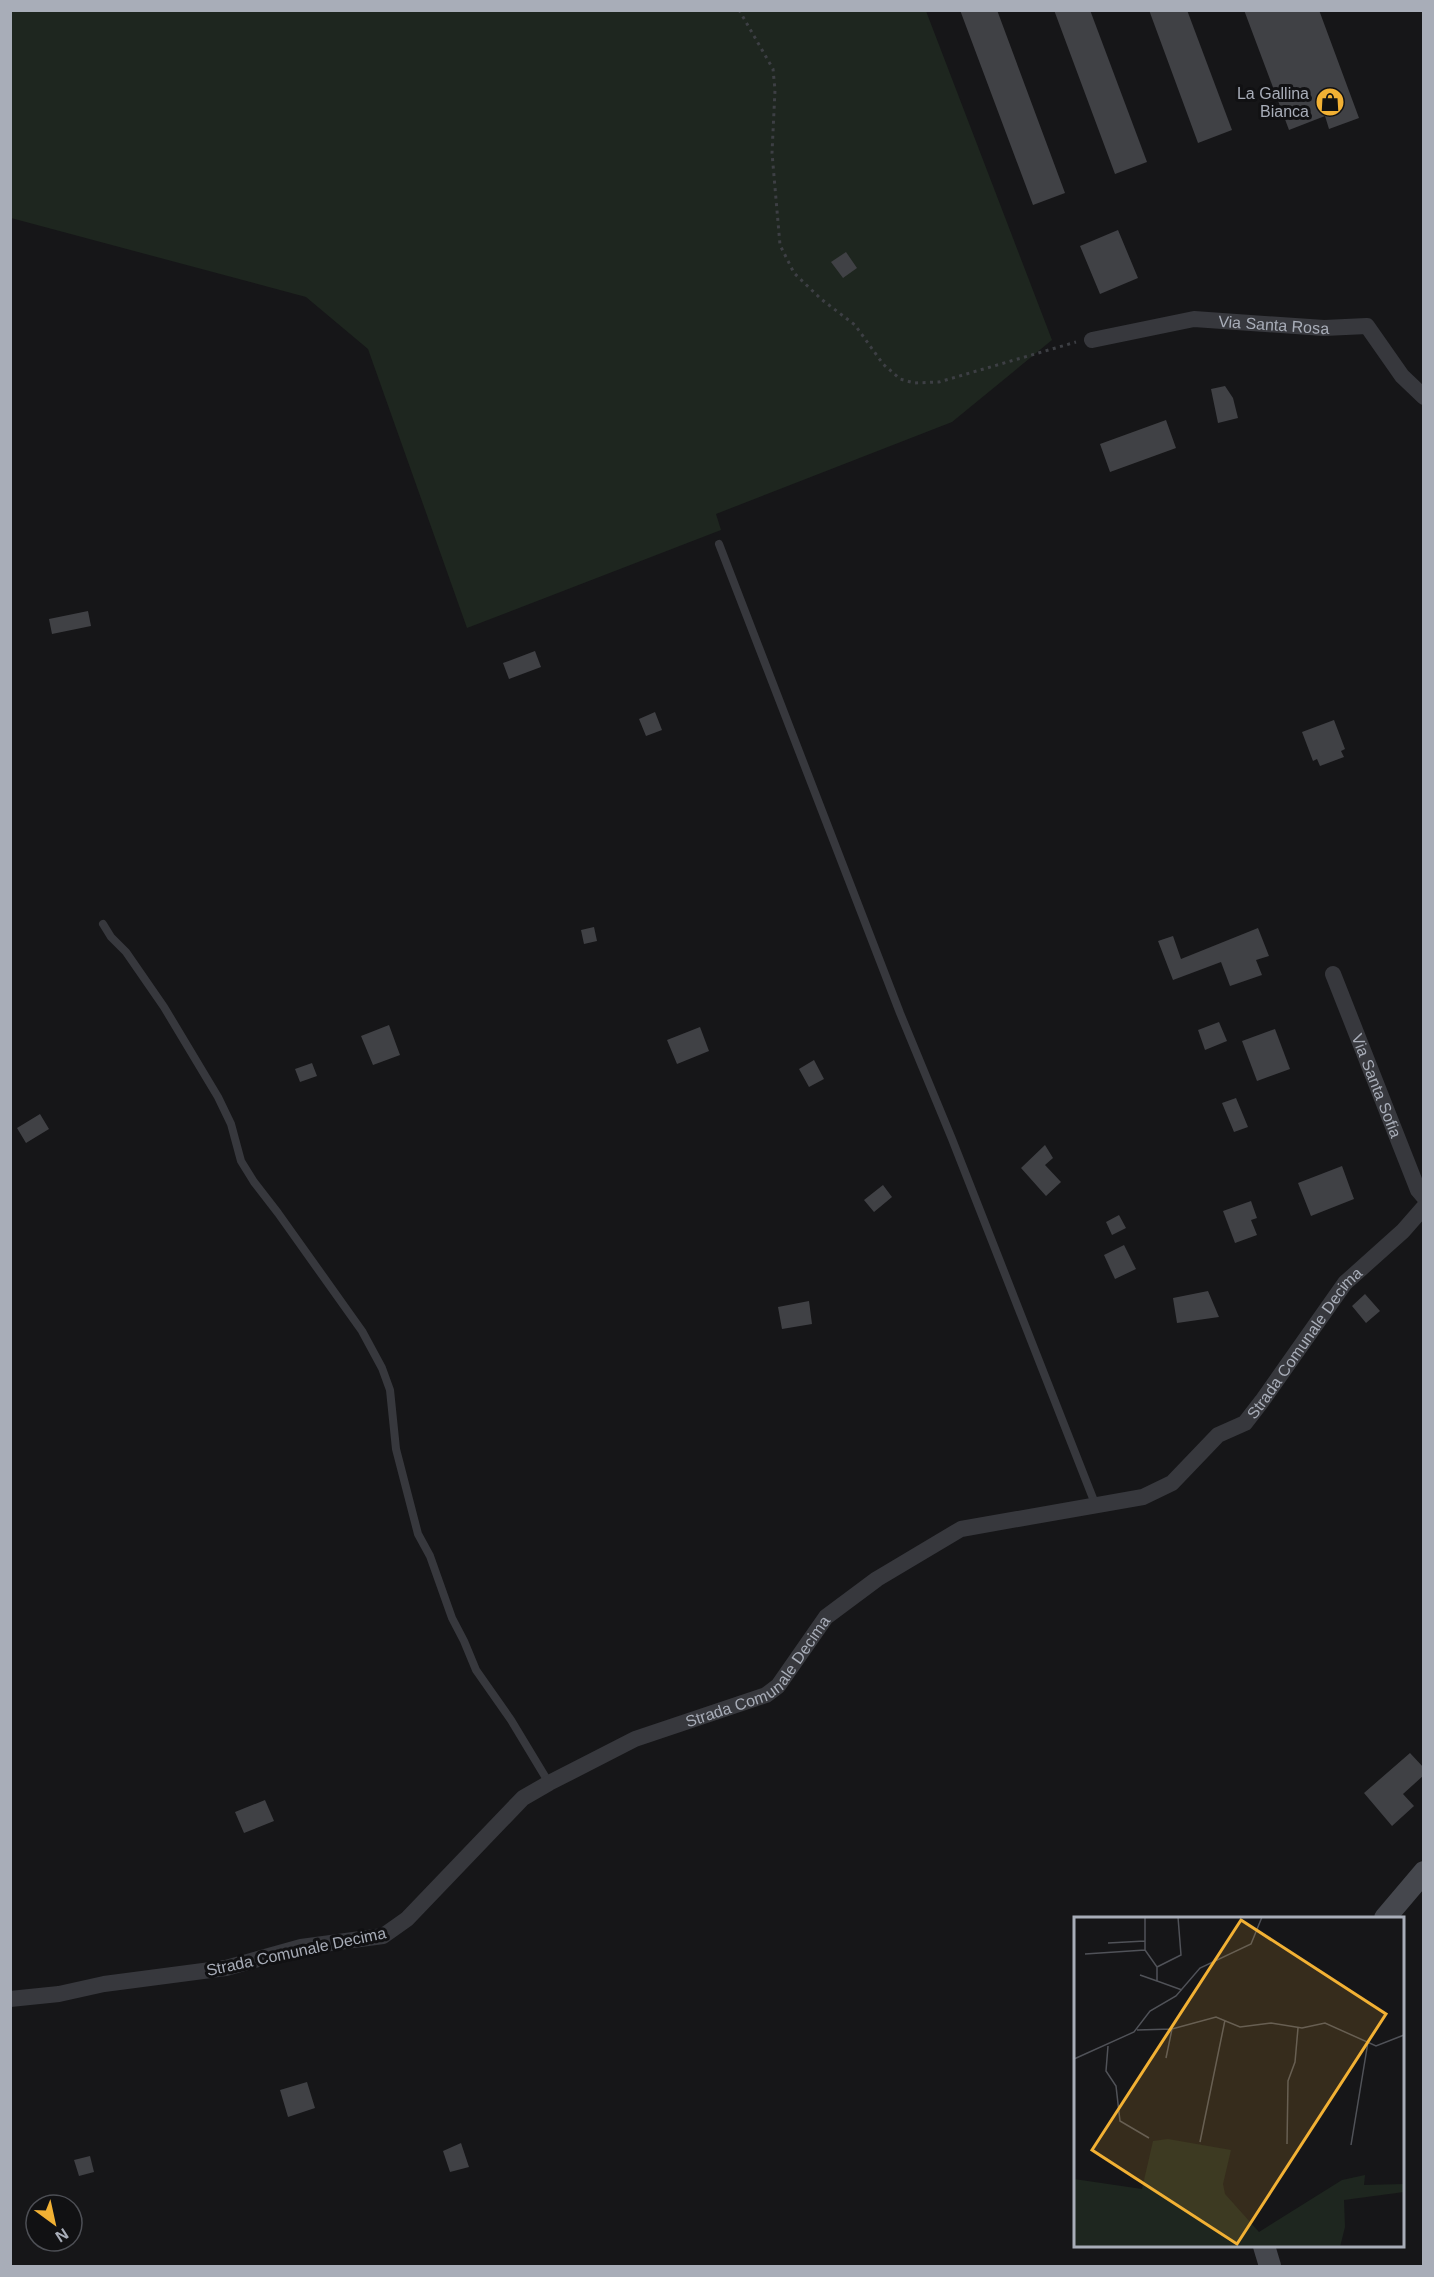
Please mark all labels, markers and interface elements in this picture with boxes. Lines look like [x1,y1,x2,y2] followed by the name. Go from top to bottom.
[1237,85,1309,120] place label: La Gallina Bianca
[1314,86,1346,118] shop icon: La Gallina Bianca
[1218,313,1330,337] street label: Via Santa Rosa
[1348,1032,1405,1140] street label: Via Santa Sofia
[1244,1264,1365,1422] street label: Strada Comunale Decima
[683,1613,833,1730] street label: Strada Comunale Decima
[1074,1917,1404,2247] inset map
[205,1924,388,1979] street label: Strada Comunale Decima
[24,2193,84,2253] north arrow
[52,2225,71,2245] text: N

